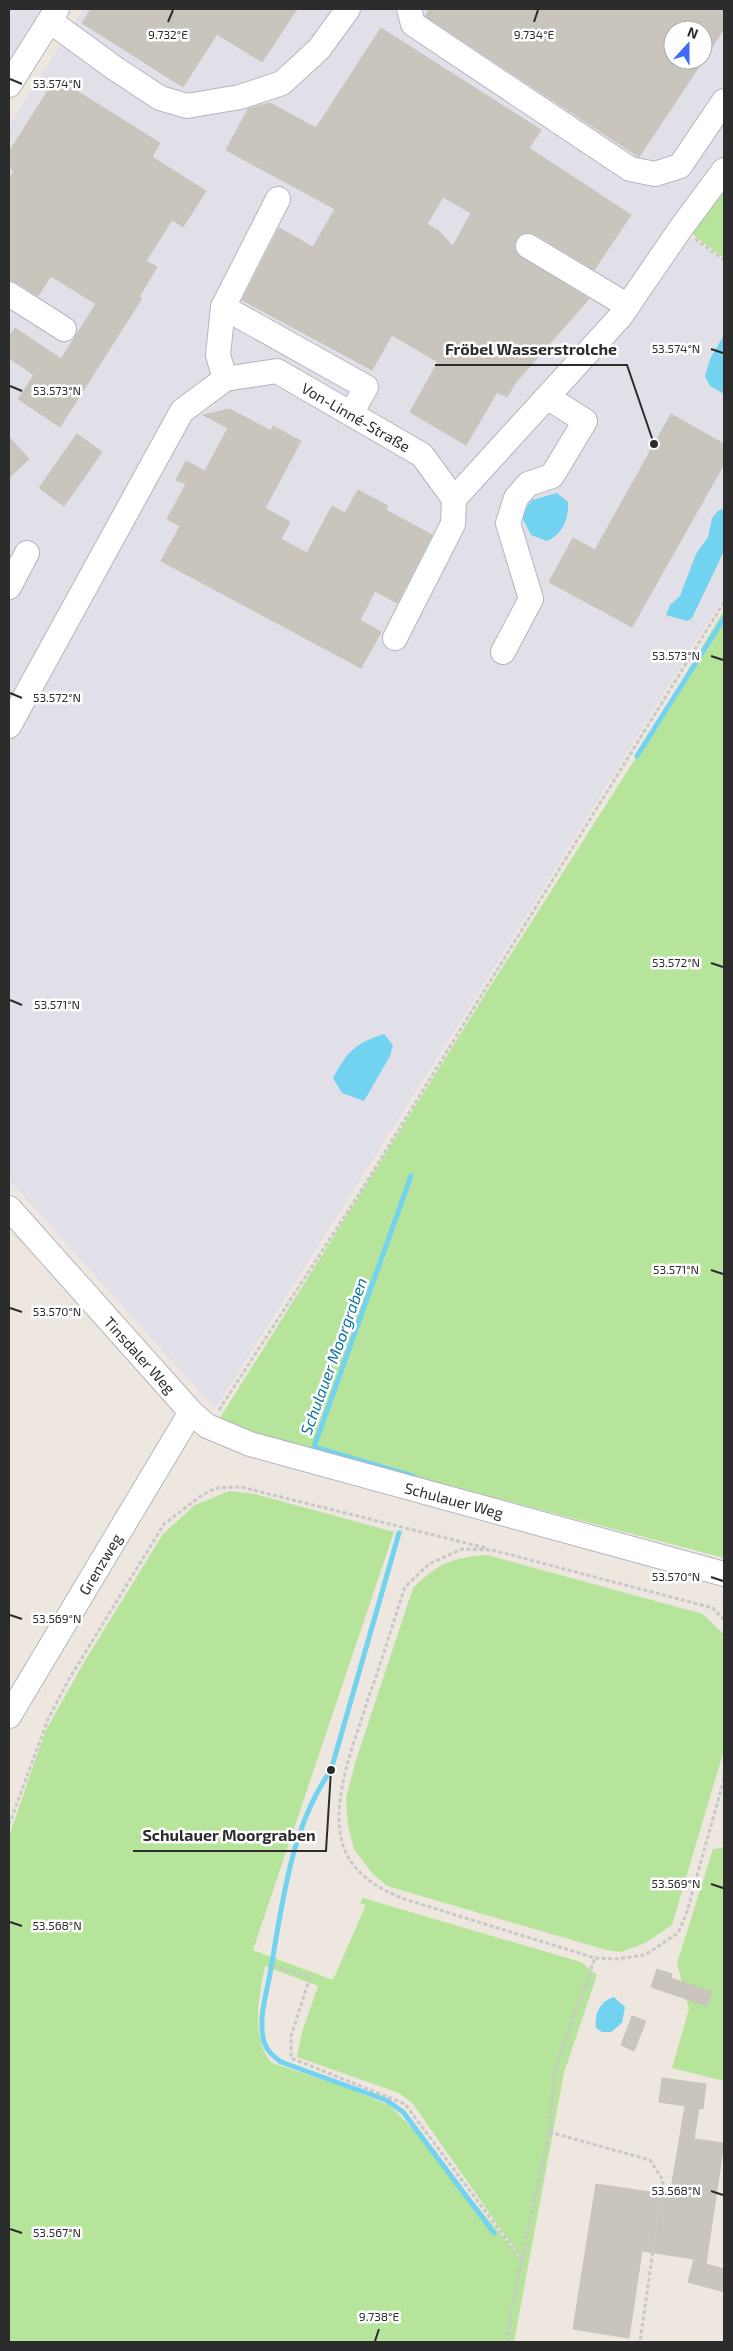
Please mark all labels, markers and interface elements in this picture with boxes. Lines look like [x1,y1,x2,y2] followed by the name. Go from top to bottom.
[663,20,713,70] north arrow
[685,23,701,42] text: N
[148,27,188,41] text: 9.732°E
[514,27,555,41] text: 9.734°E
[33,76,81,90] text: 53.574°N
[435,334,627,365] callout: Fröbel Wasserstrolche
[445,339,617,358] text: Fröbel Wasserstrolche
[652,341,700,355] text: 53.574°N
[298,379,414,455] street label: Von-Linné-Straße
[33,383,81,397] text: 53.573°N
[652,648,700,662] text: 53.573°N
[33,690,81,704] text: 53.572°N
[652,955,700,969] text: 53.572°N
[34,997,80,1011] text: 53.571°N
[653,1262,699,1276] text: 53.571°N
[296,1275,370,1437] water label: Schulauer Moorgraben
[33,1304,81,1318] text: 53.570°N
[101,1313,180,1398] street label: Tinsdaler Weg
[403,1478,506,1522] street label: Schulauer Weg
[75,1530,126,1598] street label: Grenzweg
[652,1569,700,1583] text: 53.570°N
[33,1611,81,1625] text: 53.569°N
[133,1820,326,1851] callout: Schulauer Moorgraben
[142,1825,316,1844] text: Schulauer Moorgraben
[652,1876,700,1890] text: 53.569°N
[32,1918,82,1932] text: 53.568°N
[651,2183,701,2197] text: 53.568°N
[33,2225,81,2239] text: 53.567°N
[359,2309,399,2323] text: 9.738°E

